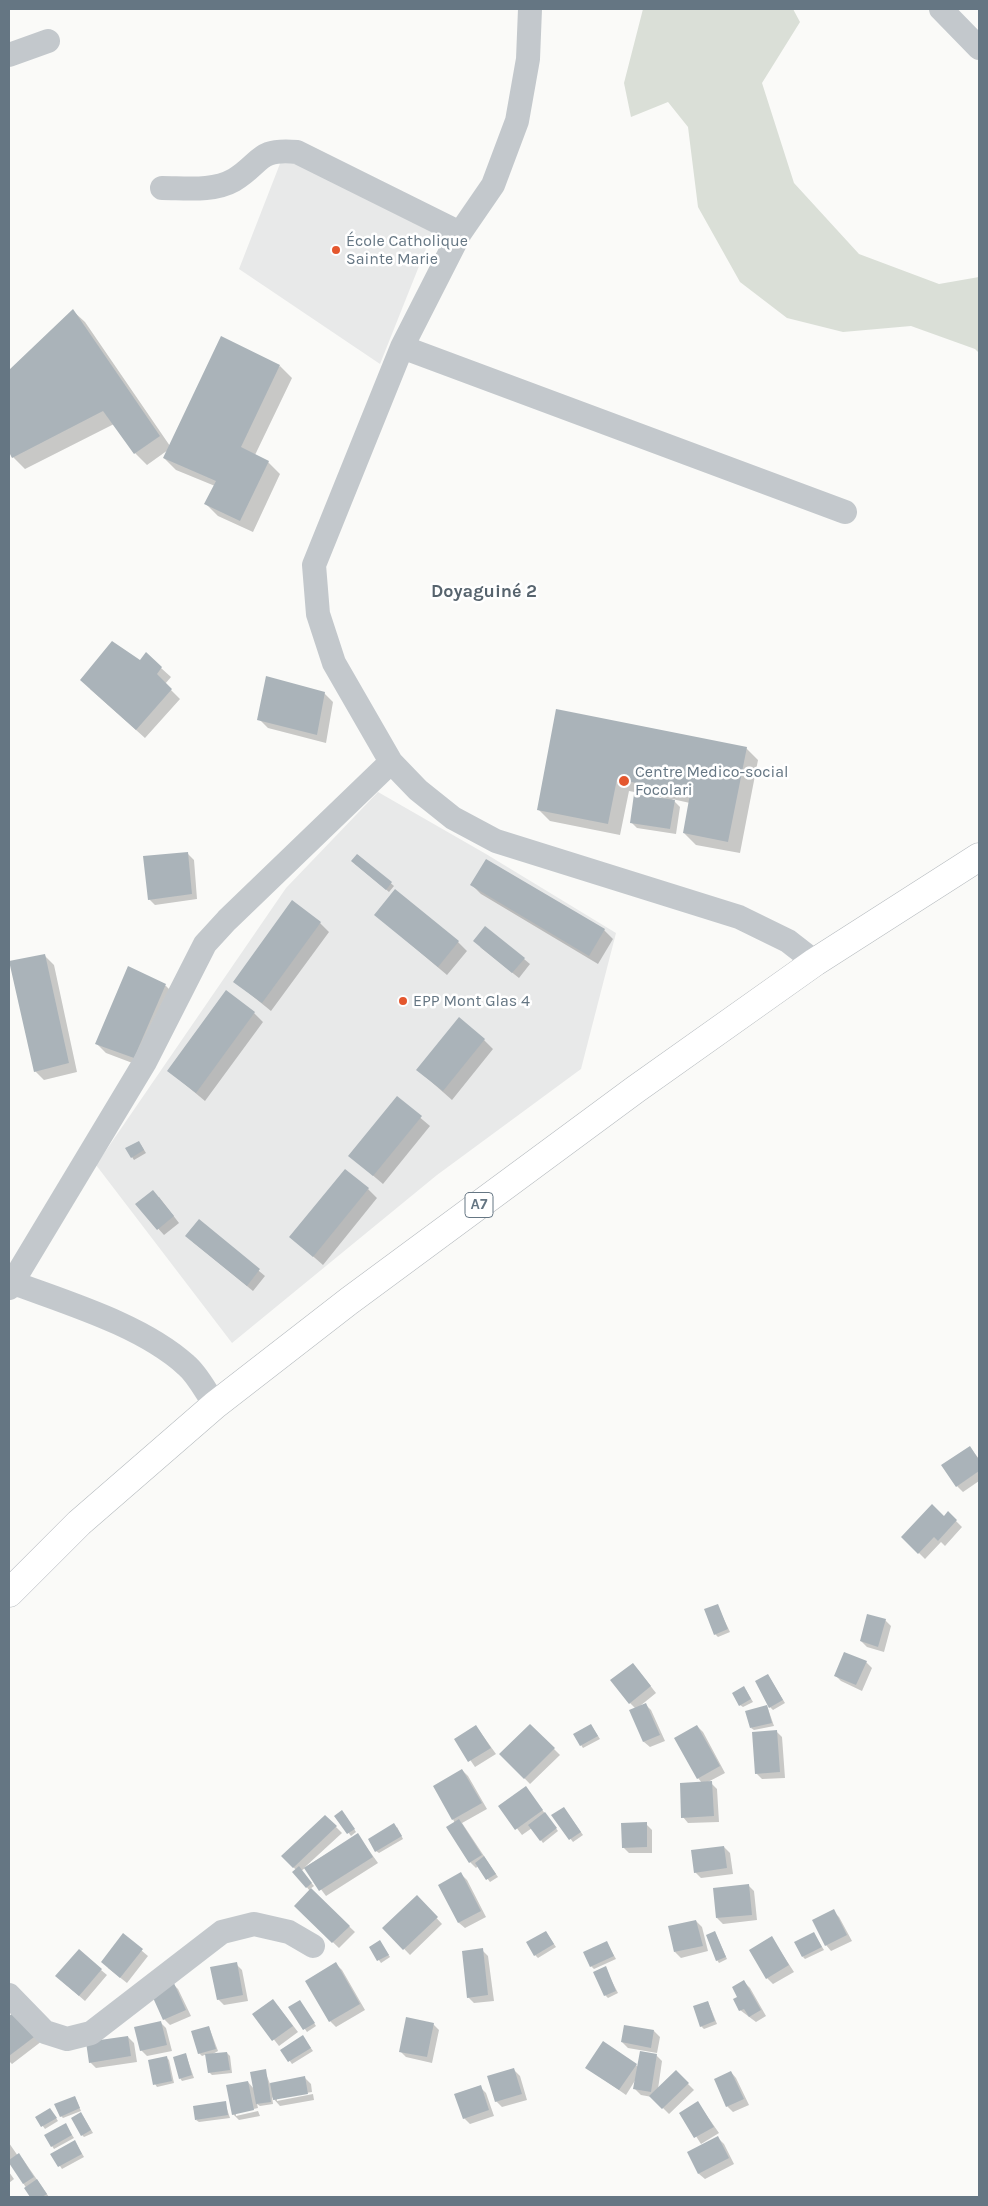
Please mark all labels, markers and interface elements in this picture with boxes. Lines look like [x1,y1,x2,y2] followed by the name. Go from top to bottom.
[346,231,468,269] place label: École Catholique Sainte Marie
[330,244,342,256] marker: École Catholique Sainte Marie
[431,581,537,603] district label: Doyaguiné 2
[635,762,789,800] place label: Centre Medico-social Focolari
[617,774,631,788] marker: Centre Medico-social Focolari
[413,991,530,1011] place label: EPP Mont Glas 4
[397,995,409,1007] marker: EPP Mont Glas 4
[465,1192,493,1218] road number: A7

